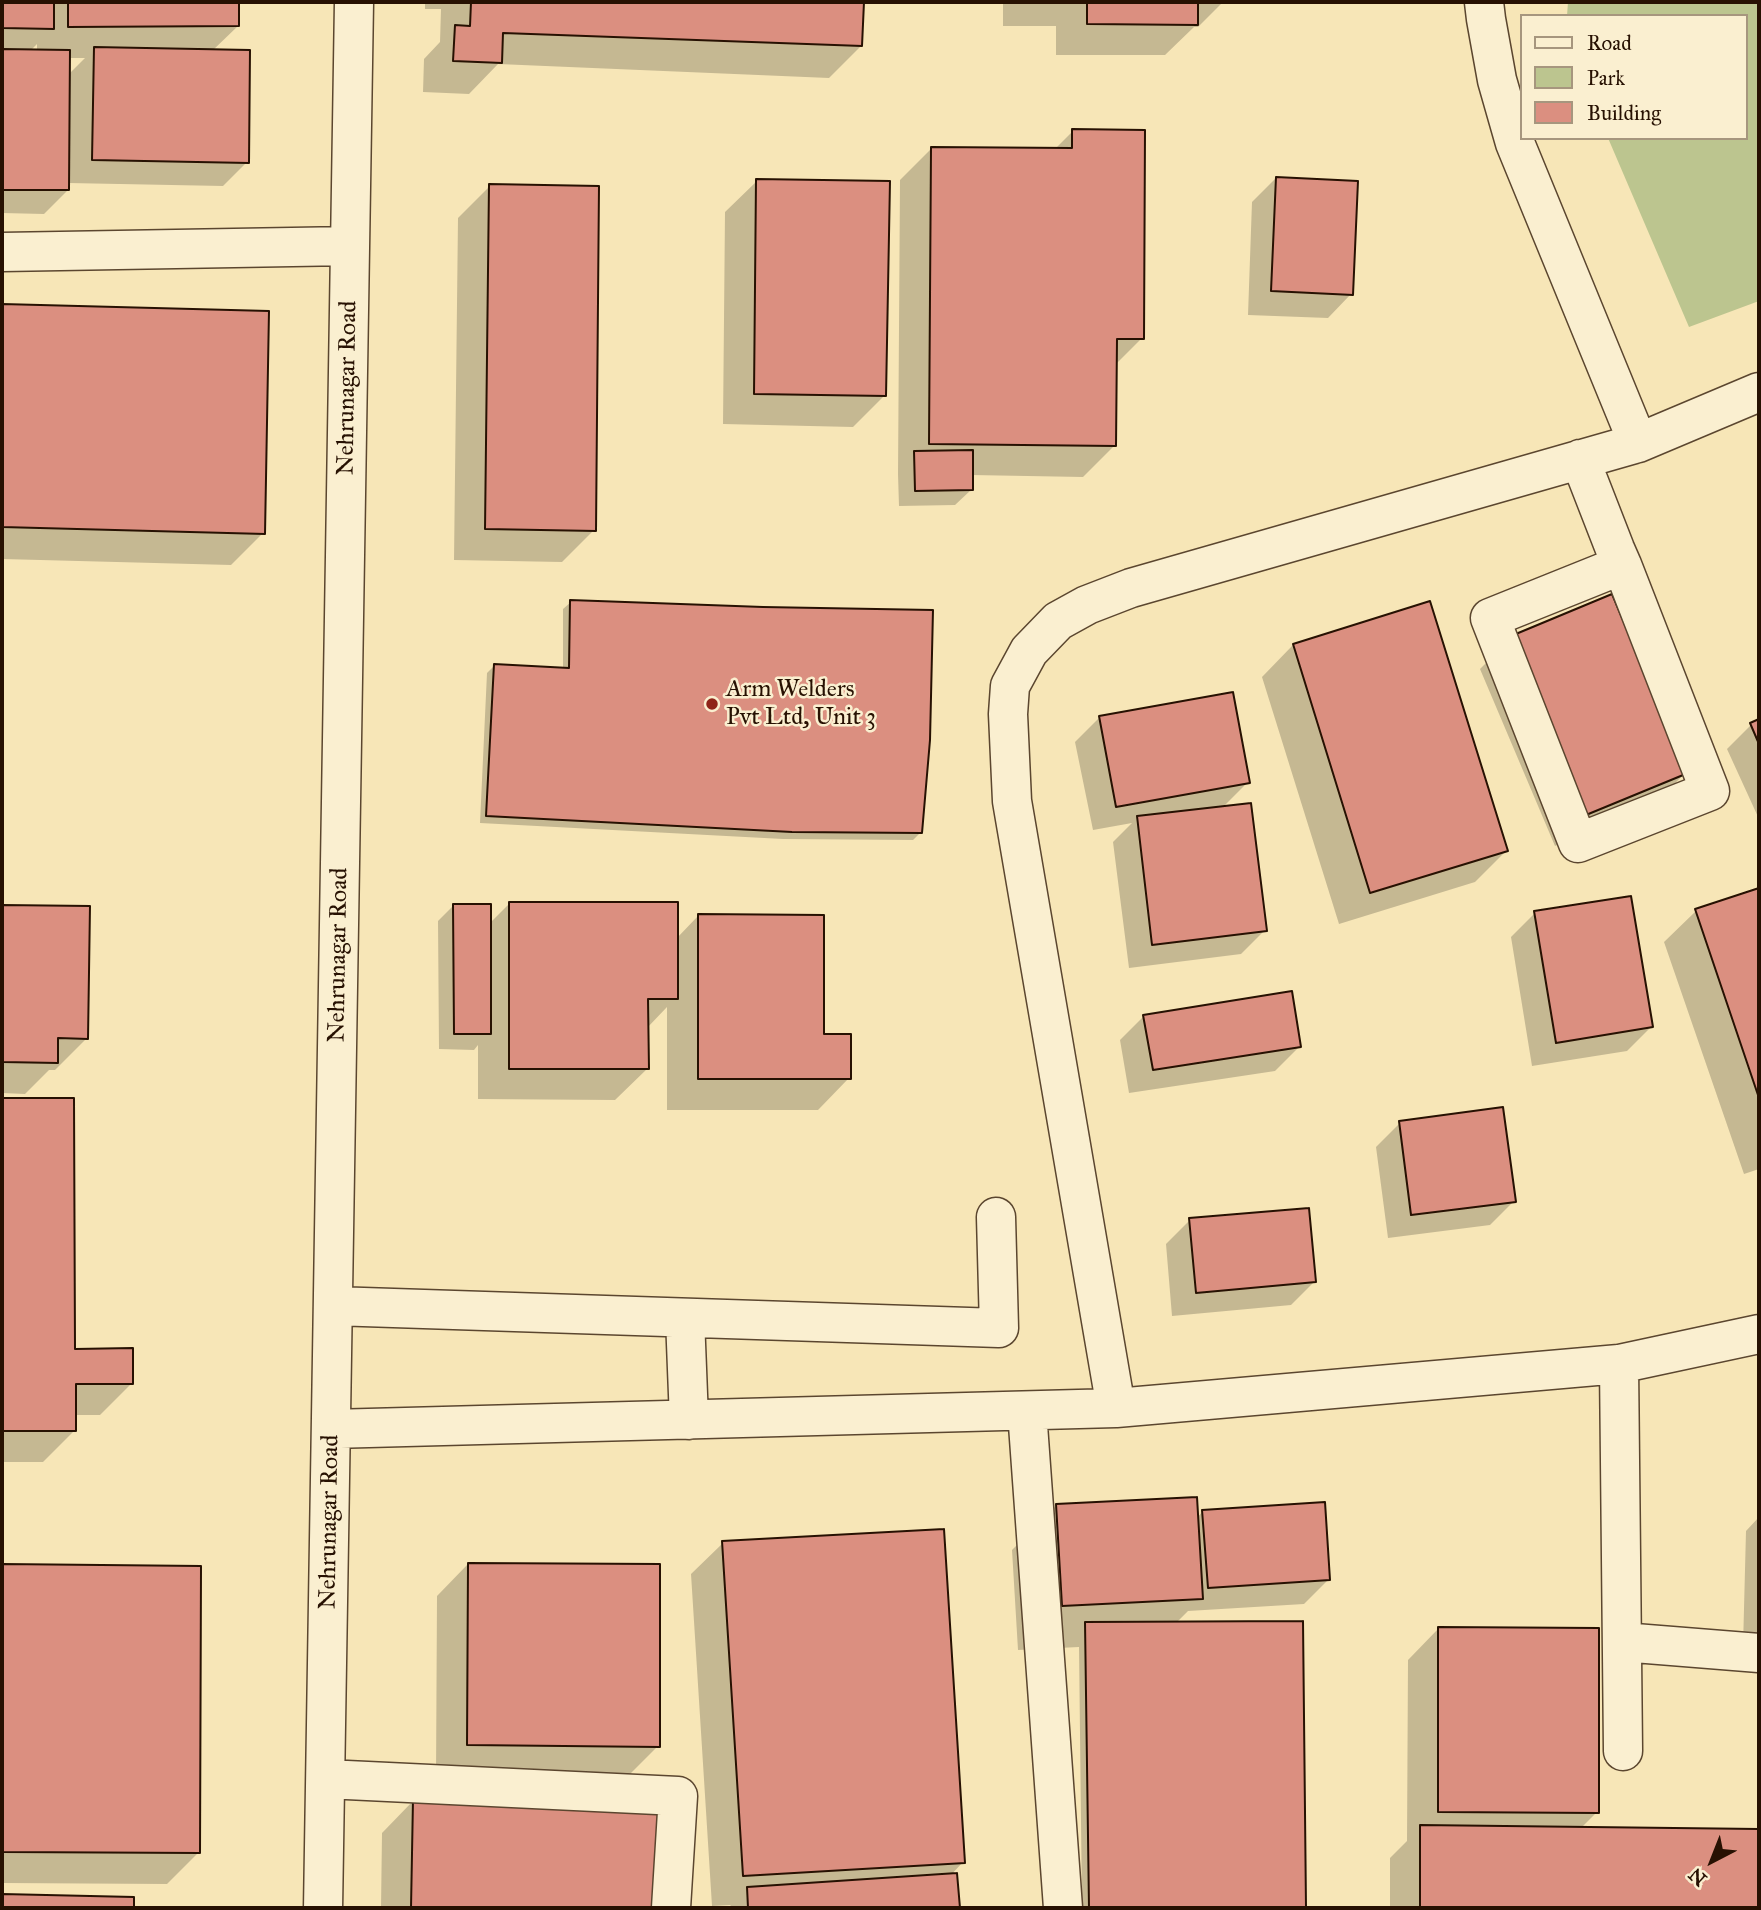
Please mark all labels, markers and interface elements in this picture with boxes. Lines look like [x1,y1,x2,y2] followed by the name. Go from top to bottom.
[1520,14,1747,140] legend
[1587,30,1632,56] text: Road
[1587,65,1625,91] text: Park
[1587,100,1661,126] text: Building
[332,300,364,476] street label: Nehrunagar Road
[726,676,876,732] place label: Arm Welders Pvt Ltd, Unit 3
[704,696,720,712] marker: Arm Welders Pvt Ltd, Unit 3
[323,867,355,1043] street label: Nehrunagar Road
[314,1434,346,1610] street label: Nehrunagar Road
[1677,1826,1747,1896] north arrow
[1684,1863,1711,1891] text: N

